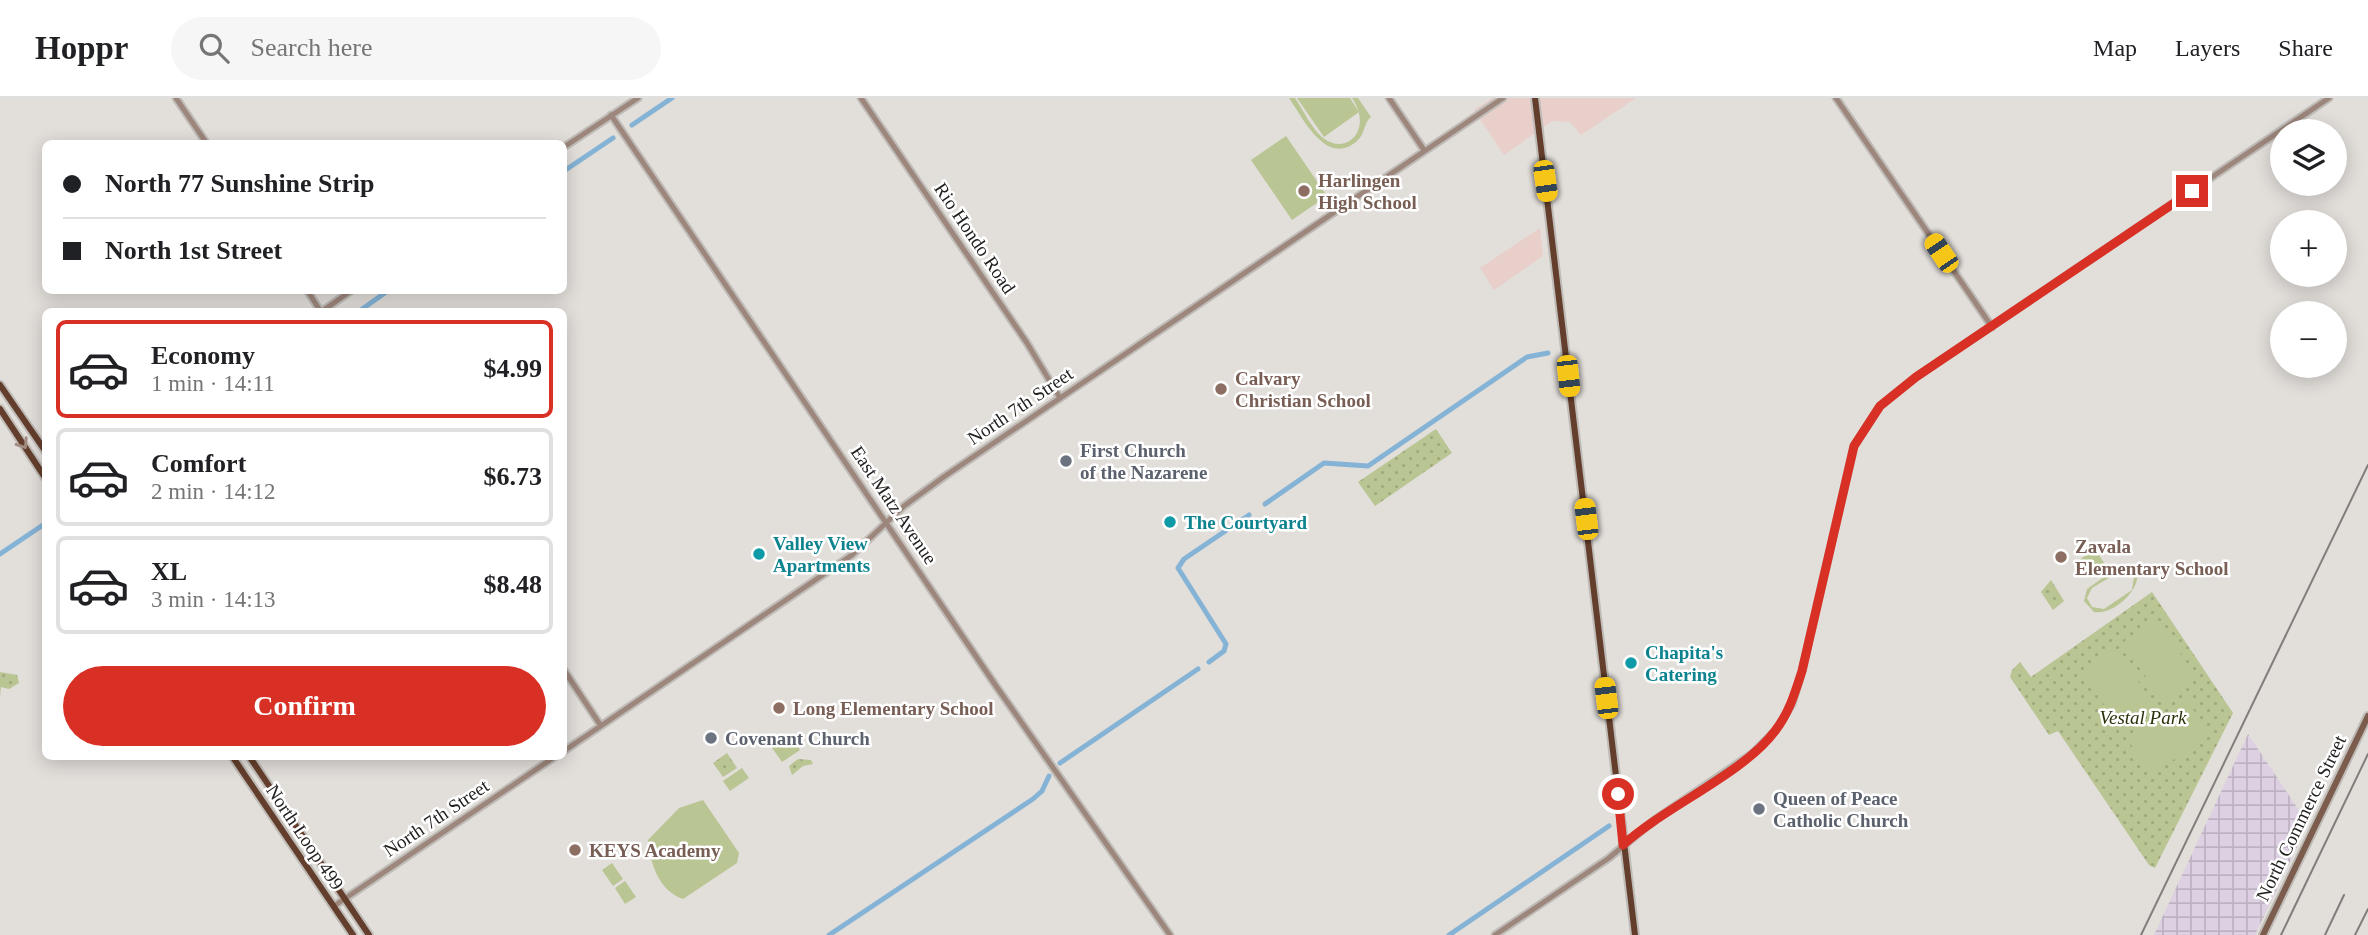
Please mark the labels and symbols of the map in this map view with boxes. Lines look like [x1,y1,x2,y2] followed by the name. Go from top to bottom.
[1532,159,1559,203] car
[1318,170,1417,213] place label: Harlingen High School
[2176,175,2208,207] route end
[930,179,1020,298] street label: Rio Hondo Road
[1296,183,1312,199] marker: Harlingen High School
[1921,230,1962,276] car
[1556,354,1581,398] car
[963,363,1077,449] street label: North 7th Street
[1235,368,1371,411] place label: Calvary Christian School
[1213,381,1229,397] marker: Calvary Christian School
[14,436,27,449] one-way arrow
[1080,440,1207,483] place label: First Church of the Nazarene
[847,442,941,568] street label: East Matz Avenue
[1058,453,1074,469] marker: First Church of the Nazarene
[1574,497,1599,541] car
[1184,512,1307,533] place label: The Courtyard
[1162,514,1178,530] marker: The Courtyard
[773,533,870,576] place label: Valley View Apartments
[2075,536,2229,579] place label: Zavala Elementary School
[751,546,767,562] marker: Valley View Apartments
[2053,549,2069,565] marker: Zavala Elementary School
[1645,642,1723,685] place label: Chapita's Catering
[1623,655,1639,671] marker: Chapita's Catering
[1594,676,1619,720] car
[793,698,994,719] place label: Long Elementary School
[771,700,787,716] marker: Long Elementary School
[2099,707,2187,728] park label: Vestal Park
[725,728,870,749] place label: Covenant Church
[703,730,719,746] marker: Covenant Church
[2252,731,2351,904] street label: North Commerce Street
[379,775,493,861] street label: North 7th Street
[1602,778,1634,810] route start
[262,780,348,894] street label: North Loop 499
[1773,788,1909,831] place label: Queen of Peace Catholic Church
[1751,801,1767,817] marker: Queen of Peace Catholic Church
[589,840,721,861] place label: KEYS Academy
[567,842,583,858] marker: KEYS Academy

